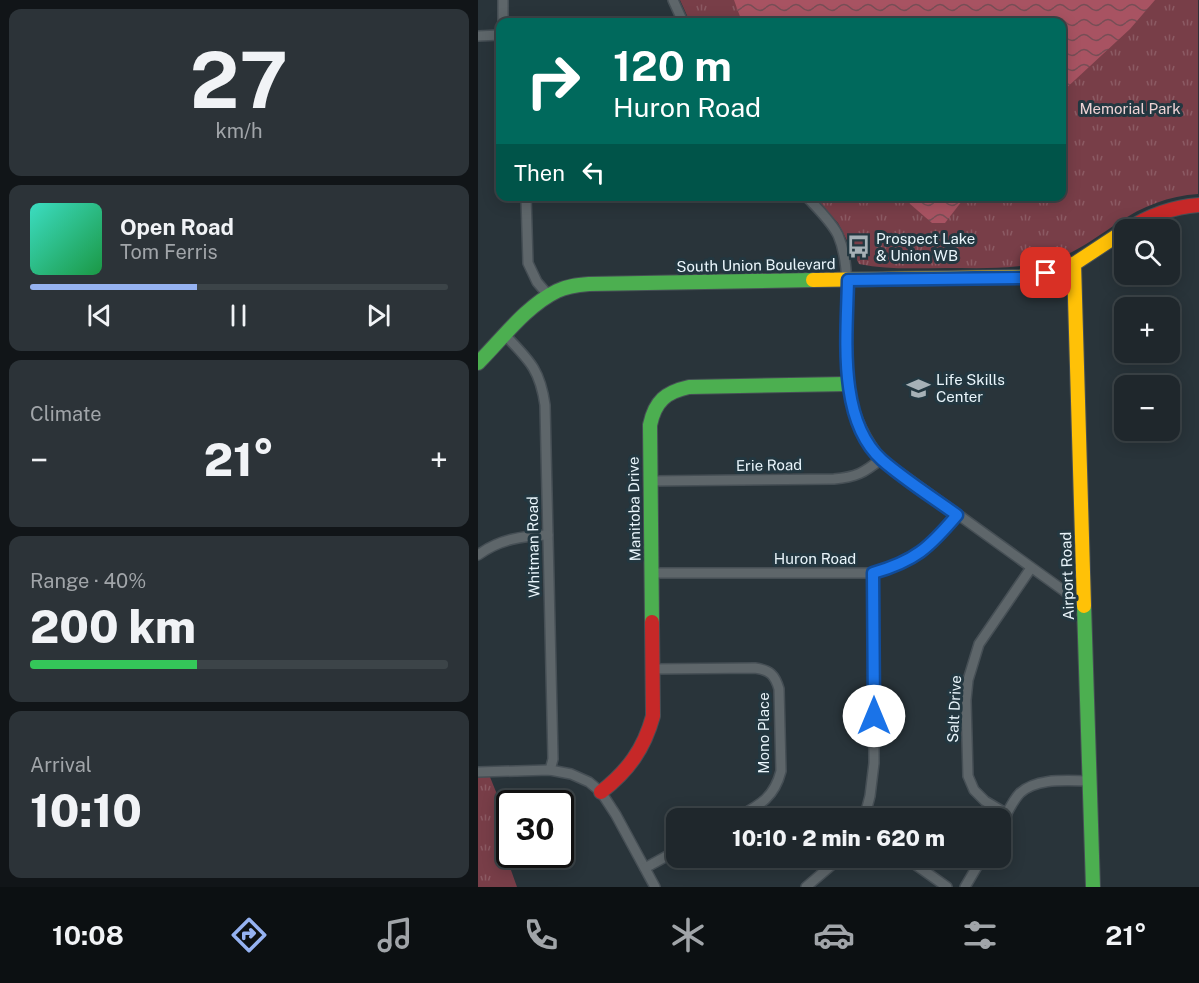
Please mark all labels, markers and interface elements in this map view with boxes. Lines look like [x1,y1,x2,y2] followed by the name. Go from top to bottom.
[190,34,288,126] text: 27
[613,41,732,90] text: 120 m
[514,42,592,120] icon: right
[613,91,761,123] text: Huron Road
[1079,100,1181,117] park label: Memorial Park
[215,119,263,143] text: km/h
[577,156,610,189] icon: left
[514,160,565,186] text: Then
[120,214,234,240] text: Open Road
[1114,219,1180,441] map controls
[1114,219,1180,285] button: search
[876,230,975,264] place label: Prospect Lake & Union WB
[845,234,871,260] bus stop icon: Prospect Lake & Union WB
[120,240,218,264] text: Tom Ferris
[1020,247,1071,298] pin
[676,255,836,275] street label: South Union Boulevard
[1029,256,1062,289] icon: arrive
[1114,297,1180,363] button: +
[83,299,116,332] icon: previous
[222,299,255,332] icon: pause
[362,299,395,332] icon: next
[936,371,1005,405] place label: Life Skills Center
[905,375,931,401] school or university icon: Life Skills Center
[1114,375,1180,441] button: −
[30,402,102,426] text: Climate
[204,433,274,486] text: 21°
[30,441,48,479] text: −
[430,441,448,479] text: +
[736,456,802,474] street label: Erie Road
[625,457,643,561] street label: Manitoba Drive
[524,496,542,598] street label: Whitman Road
[1057,532,1077,620] street label: Airport Road
[774,550,856,567] street label: Huron Road
[30,569,146,593] text: Range · 40%
[30,600,196,653] text: 200 km
[944,675,964,743] street label: Salt Drive
[842,684,906,748] position arrow
[755,692,772,774] street label: Mono Place
[30,753,92,777] text: Arrival
[30,784,142,837] text: 10:10
[496,790,574,868] speed limit sign: 30
[732,825,945,851] text: 10:10 · 2 min · 620 m
[228,914,270,956] icon: directions
[374,914,416,956] icon: music
[520,914,562,956] icon: phone
[667,914,709,956] icon: climate
[813,914,855,956] icon: car
[959,914,1001,956] icon: filters
[52,919,124,951] text: 10:08
[1105,919,1147,951] text: 21°

